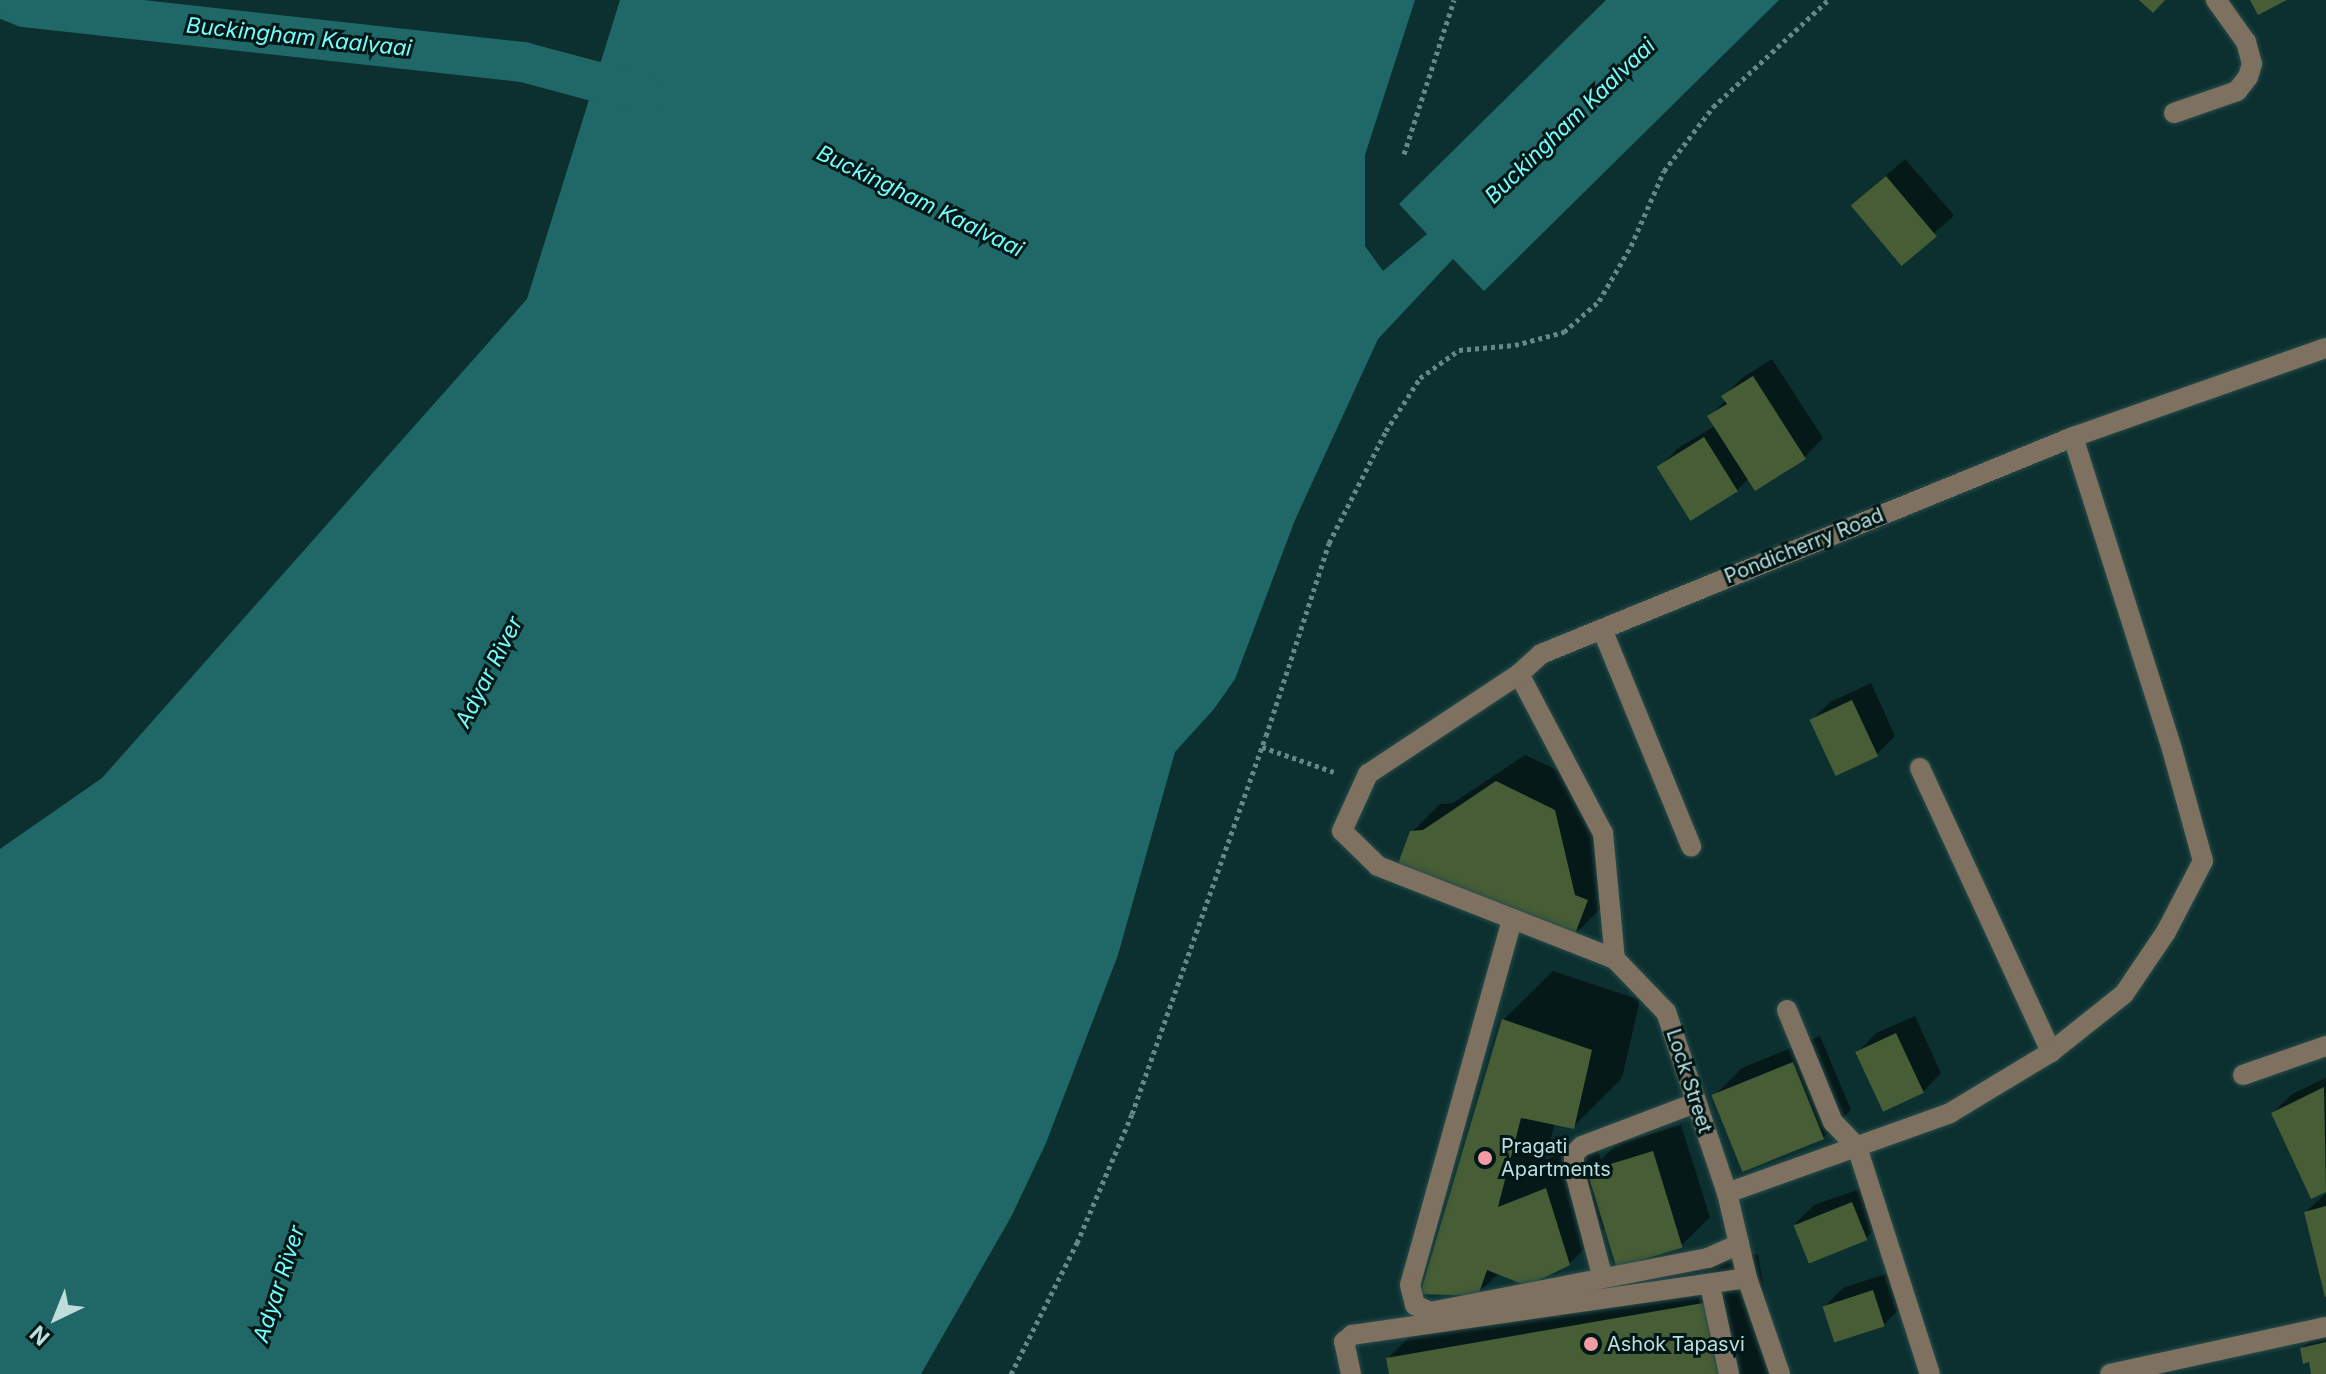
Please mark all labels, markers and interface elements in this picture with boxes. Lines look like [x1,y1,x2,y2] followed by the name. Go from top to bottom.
[185,12,413,62] water label: Buckingham Kaalvaai
[1479,33,1661,209] water label: Buckingham Kaalvaai
[812,139,1028,263] water label: Buckingham Kaalvaai
[1721,503,1887,589] street label: Pondicherry Road
[450,612,528,732] water label: Adyar River
[1661,1026,1717,1136] street label: Lock Street
[1501,1134,1611,1181] place label: Pragati Apartments
[1476,1149,1494,1167] marker: Pragati Apartments
[248,1222,310,1346] water label: Adyar River
[16,1278,96,1358] north arrow
[25,1320,55,1351] text: N
[1607,1332,1745,1356] place label: Ashok Tapasvi
[1582,1335,1600,1353] marker: Ashok Tapasvi

